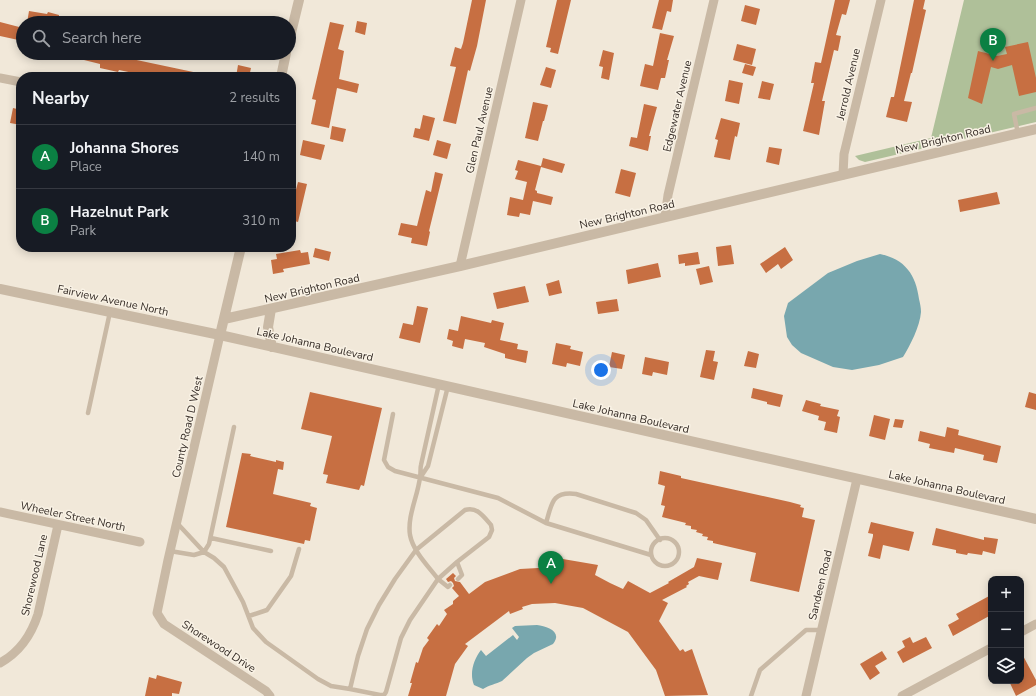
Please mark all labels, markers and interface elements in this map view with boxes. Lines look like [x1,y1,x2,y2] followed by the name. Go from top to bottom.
[16,16,296,60] search box
[30,27,52,49] icon: search
[62,28,142,48] text: Search here
[980,28,1006,61] pin: B
[833,47,864,122] street label: Jerrold Avenue
[660,59,695,154] street label: Edgewater Avenue
[462,85,497,175] street label: Glen Paul Avenue
[32,87,89,110] text: Nearby
[229,89,280,107] text: 2 results
[894,121,992,158] street label: New Brighton Road
[70,138,179,158] text: Johanna Shores
[40,148,50,166] text: A
[242,148,280,166] text: 140 m
[70,158,102,176] text: Place
[578,196,676,233] street label: New Brighton Road
[70,202,169,222] text: Hazelnut Park
[41,212,49,230] text: B
[242,212,280,230] text: 310 m
[70,222,96,240] text: Park
[263,270,361,307] street label: New Brighton Road
[56,281,170,320] street label: Fairview Avenue North
[255,324,375,365] street label: Lake Johanna Boulevard
[591,360,611,380] your location
[169,375,206,479] street label: County Road D West
[571,396,691,437] street label: Lake Johanna Boulevard
[887,467,1007,508] street label: Lake Johanna Boulevard
[19,498,127,535] street label: Wheeler Street North
[18,533,51,617] street label: Shorewood Lane
[805,549,836,622] street label: Sandeen Road
[538,551,564,584] pin: A
[988,576,1024,684] map controls
[988,576,1024,612] button: +
[988,612,1024,648] button: −
[179,617,259,676] street label: Shorewood Drive
[988,648,1024,684] button: layers

